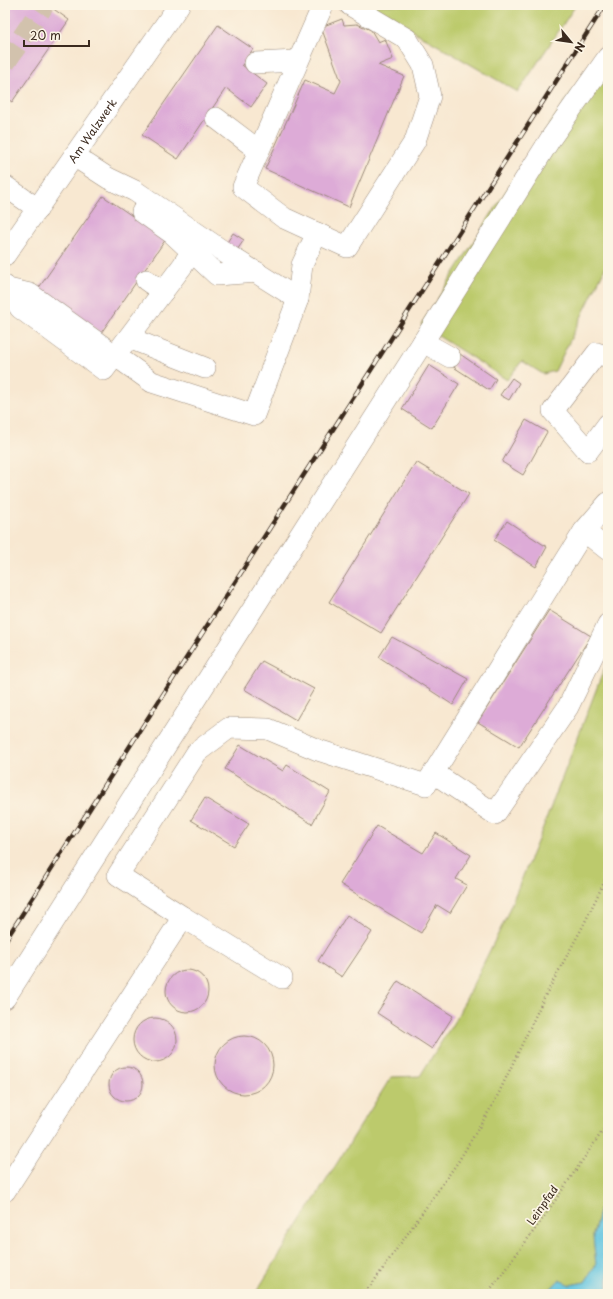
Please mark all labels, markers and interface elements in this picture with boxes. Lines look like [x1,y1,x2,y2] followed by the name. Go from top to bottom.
[24,22,89,48] scale bar
[551,22,591,62] north arrow
[30,26,61,44] text: 20 m
[570,39,590,55] text: N
[63,94,121,166] street label: Am Walzwerk
[522,1182,562,1228] street label: Leinpfad

